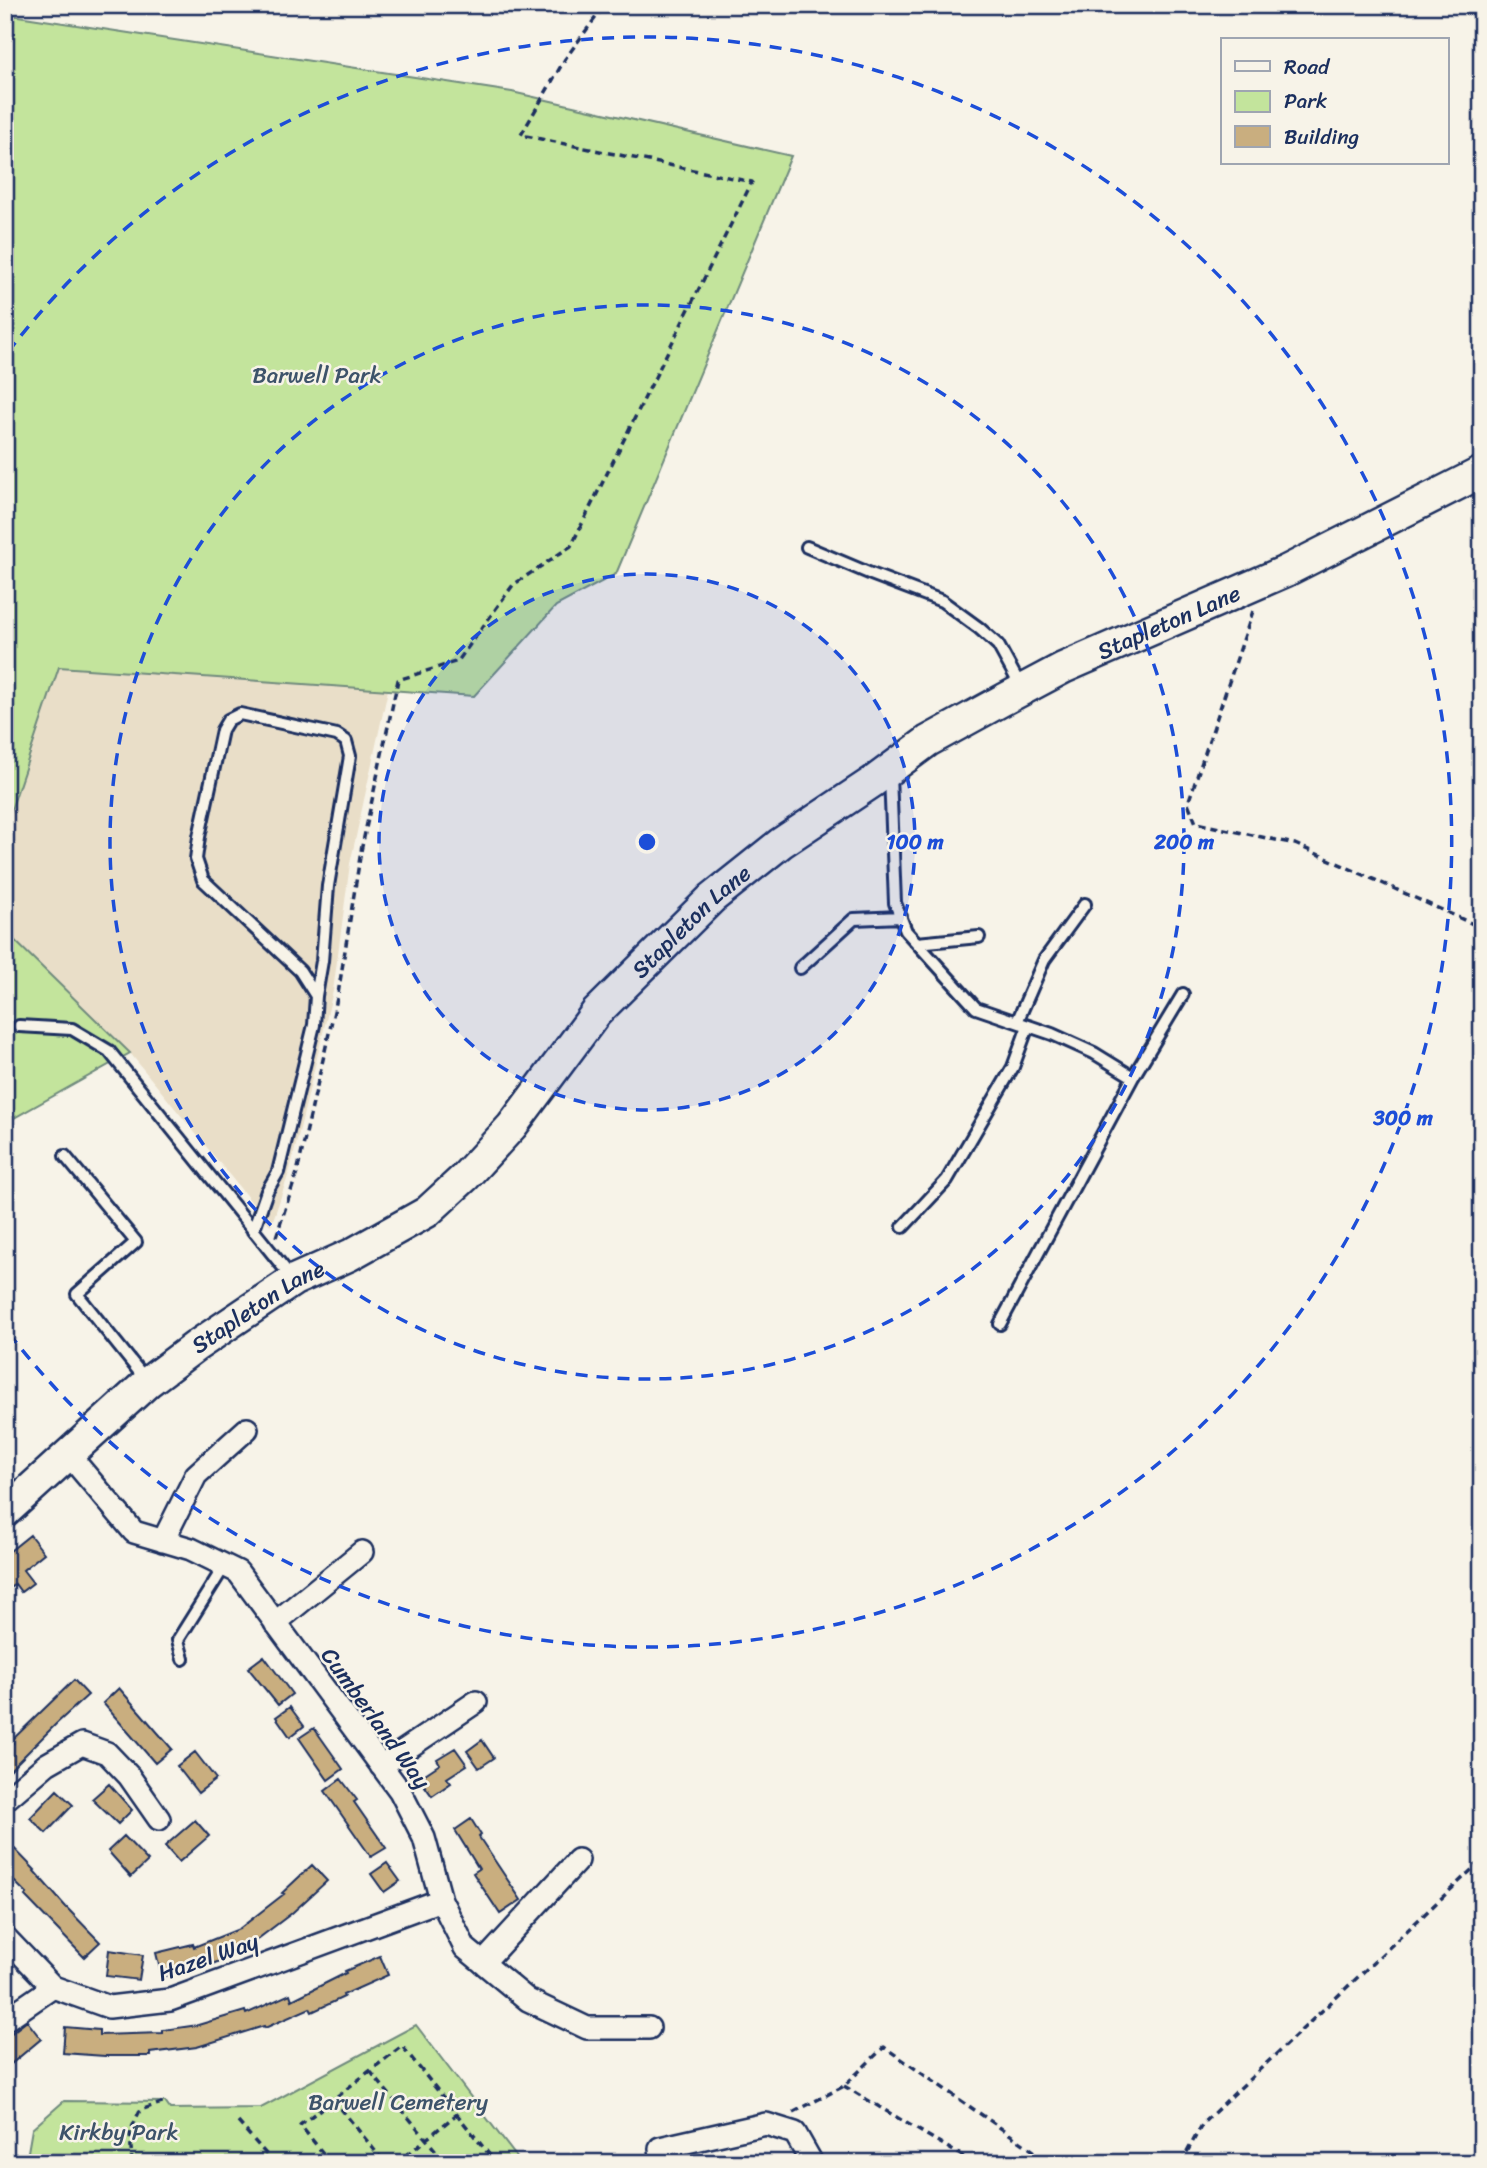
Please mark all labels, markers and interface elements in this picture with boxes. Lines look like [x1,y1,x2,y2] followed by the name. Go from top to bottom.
[1221,38,1448,164] legend
[1284,48,1331,86] text: Road
[1284,82,1327,120] text: Park
[1284,118,1360,156] text: Building
[252,355,382,396] park label: Barwell Park
[1091,573,1247,672] street label: Stapleton Lane
[886,823,944,861] text: 100 m
[1153,823,1215,861] text: 200 m
[635,830,659,854] centre of rings
[622,854,761,989] street label: Stapleton Lane
[1372,1099,1434,1137] text: 300 m
[183,1249,332,1365] street label: Stapleton Lane
[310,1638,441,1798] street label: Cumberland Way
[152,1921,264,1994] street label: Hazel Way
[308,2082,488,2123] park label: Barwell Cemetery
[59,2112,179,2153] park label: Kirkby Park

